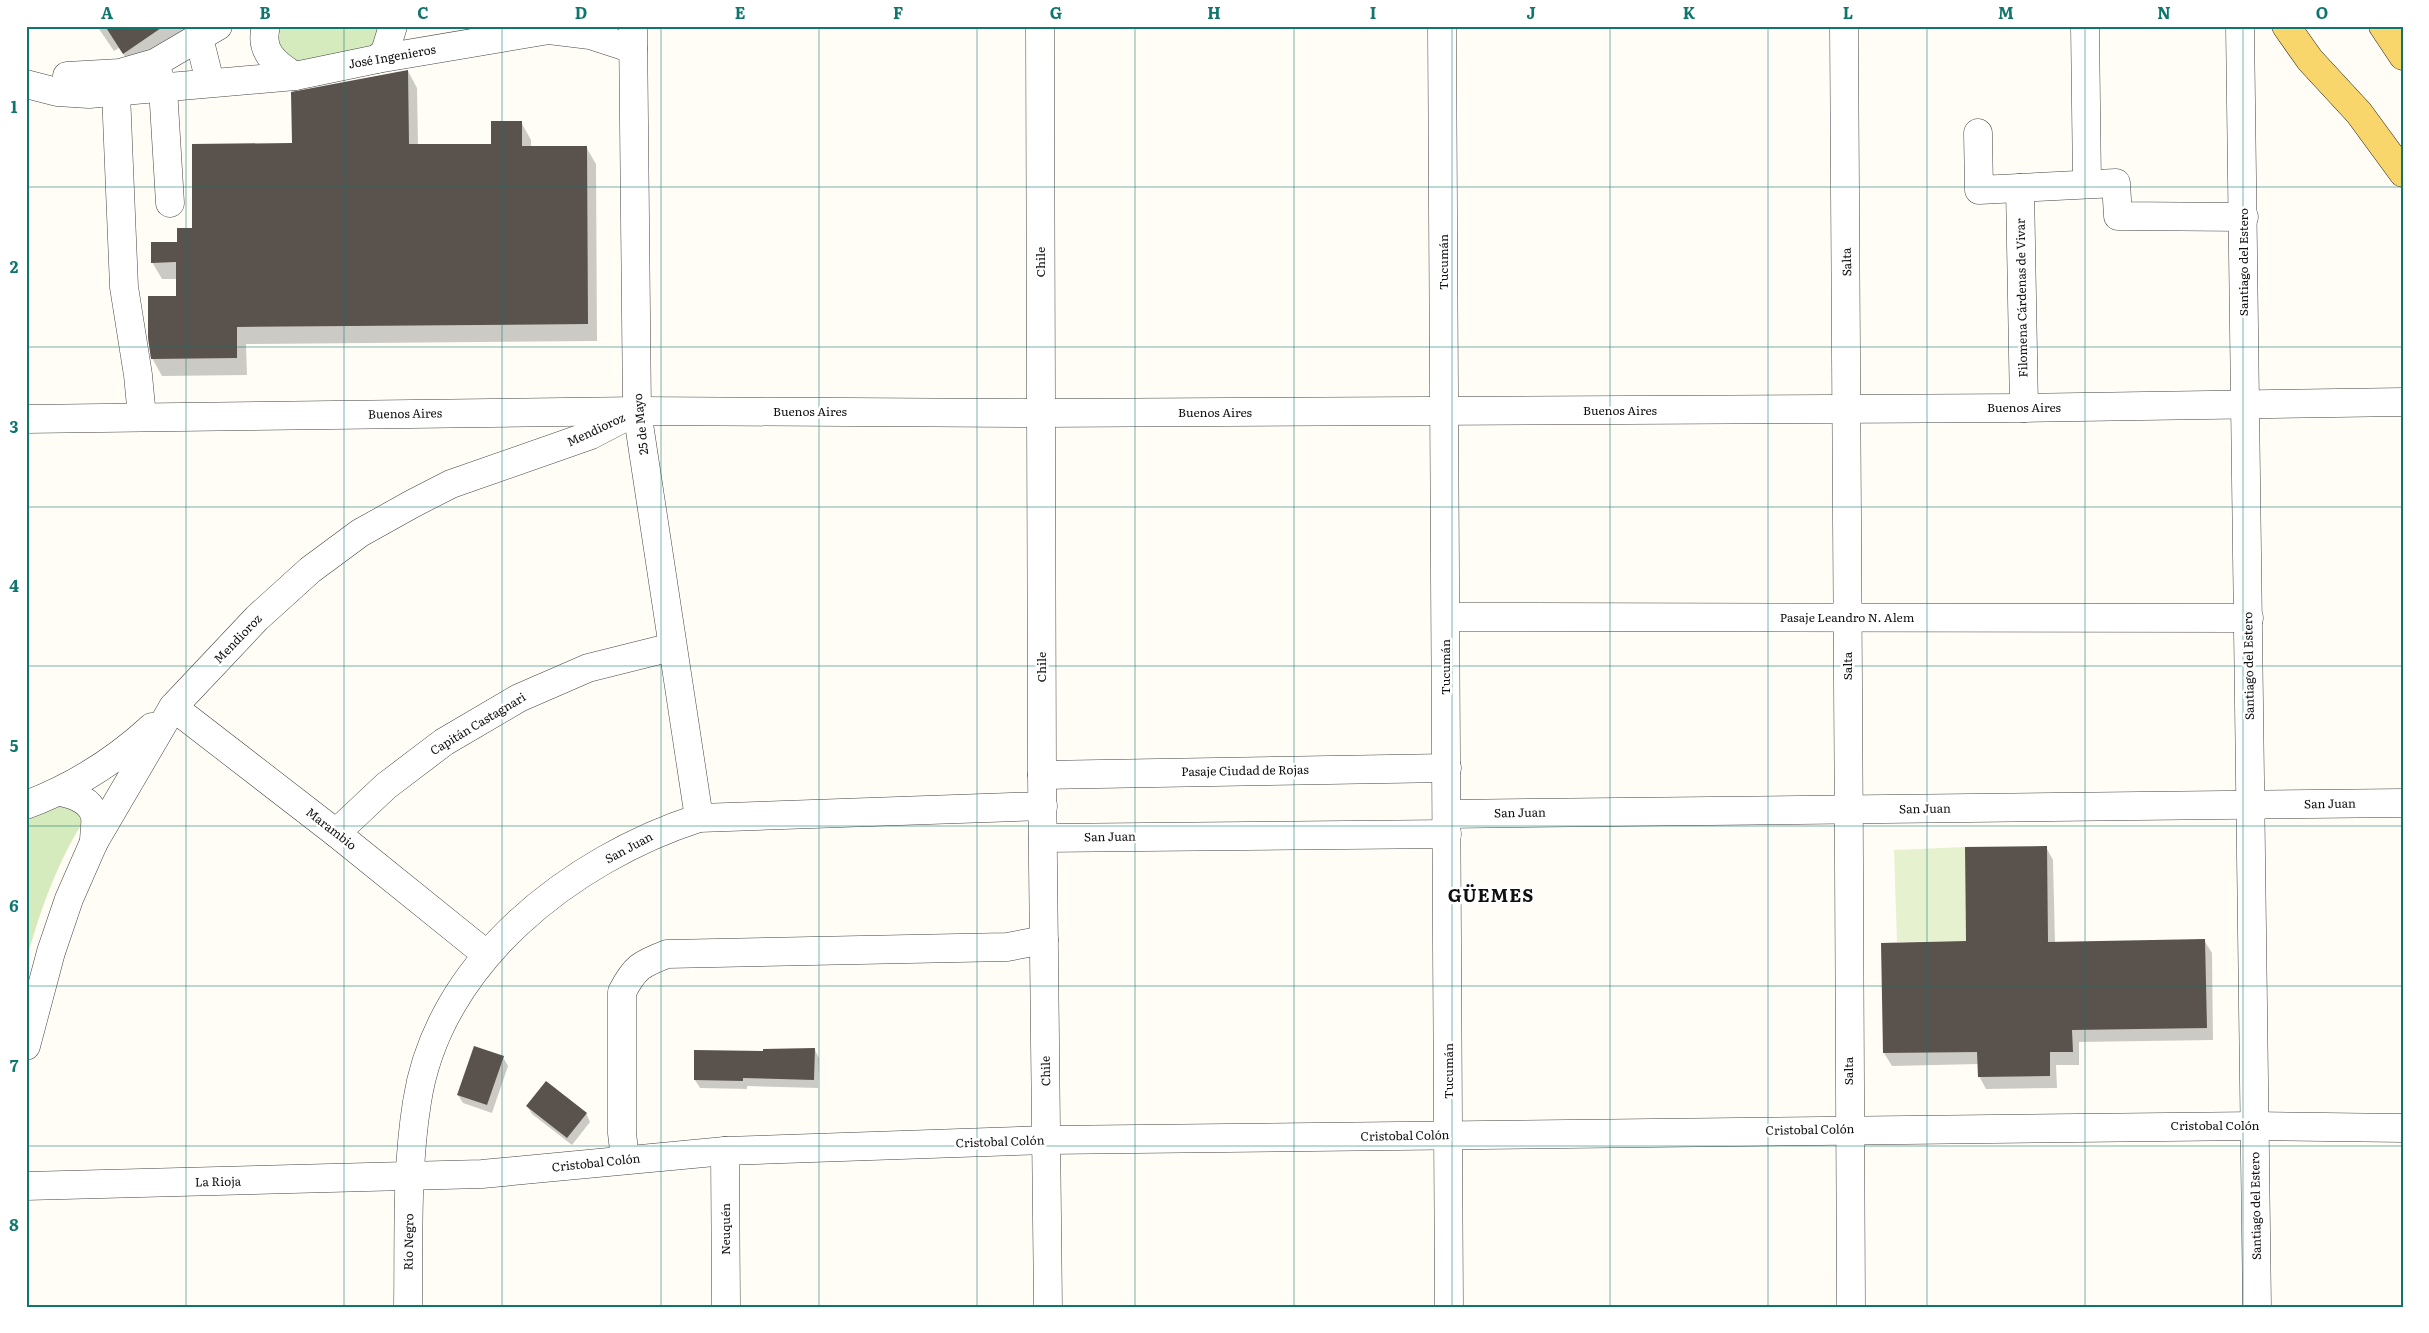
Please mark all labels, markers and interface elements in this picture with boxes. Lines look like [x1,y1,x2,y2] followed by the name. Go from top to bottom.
[101,0,113,24] text: A
[259,0,271,24] text: B
[417,0,429,24] text: C
[575,0,587,24] text: D
[735,0,746,24] text: E
[893,0,903,24] text: F
[1050,0,1062,24] text: G
[1207,0,1221,24] text: H
[1370,0,1376,24] text: I
[1526,0,1536,24] text: J
[1683,0,1696,24] text: K
[1843,0,1853,24] text: L
[1998,0,2014,24] text: M
[2157,0,2171,24] text: N
[2316,0,2328,24] text: O
[347,39,437,73] street label: José Ingenieros
[11,94,18,118] text: 1
[2234,208,2252,316] street label: Santiago del Estero
[2011,218,2031,378] street label: Filomena Cárdenas de Vivar
[1434,234,1452,290] street label: Tucumán
[1031,247,1049,277] street label: Chile
[1837,247,1855,276] street label: Salta
[10,254,19,278] text: 2
[628,392,652,456] street label: 25 de Mayo
[1987,398,2062,416] street label: Buenos Aires
[1583,401,1658,419] street label: Buenos Aires
[773,402,848,420] street label: Buenos Aires
[368,403,443,423] street label: Buenos Aires
[1178,403,1253,421] street label: Buenos Aires
[564,408,628,450] street label: Mendioroz
[10,414,19,438] text: 3
[9,573,19,597] text: 4
[1780,608,1915,626] street label: Pasaje Leandro N. Alem
[209,609,266,667] street label: Mendioroz
[2238,612,2258,720] street label: Santiago del Estero
[1436,639,1454,695] street label: Tucumán
[1838,651,1856,680] street label: Salta
[1032,652,1050,682] street label: Chile
[426,687,529,759] street label: Capitán Castagnari
[10,733,19,757] text: 5
[1181,760,1310,780] street label: Pasaje Ciudad de Rojas
[2304,794,2356,812] street label: San Juan
[1899,799,1951,817] street label: San Juan
[303,803,361,854] street label: Marambio
[1494,803,1546,821] street label: San Juan
[601,827,656,867] street label: San Juan
[1084,827,1136,845] street label: San Juan
[1448,881,1534,908] district label: GÜEMES
[9,893,19,917] text: 6
[1439,1043,1457,1099] street label: Tucumán
[10,1053,19,1077] text: 7
[1036,1056,1054,1086] street label: Chile
[1839,1056,1857,1085] street label: Salta
[2171,1116,2260,1134] street label: Cristobal Colón
[1765,1119,1855,1139] street label: Cristobal Colón
[1360,1125,1450,1145] street label: Cristobal Colón
[955,1130,1045,1152] street label: Cristobal Colón
[551,1148,641,1176] street label: Cristobal Colón
[2245,1152,2265,1260] street label: Santiago del Estero
[195,1172,242,1190] street label: La Rioja
[716,1203,734,1255] street label: Neuquén
[9,1212,19,1236] text: 8
[399,1213,417,1271] street label: Río Negro

